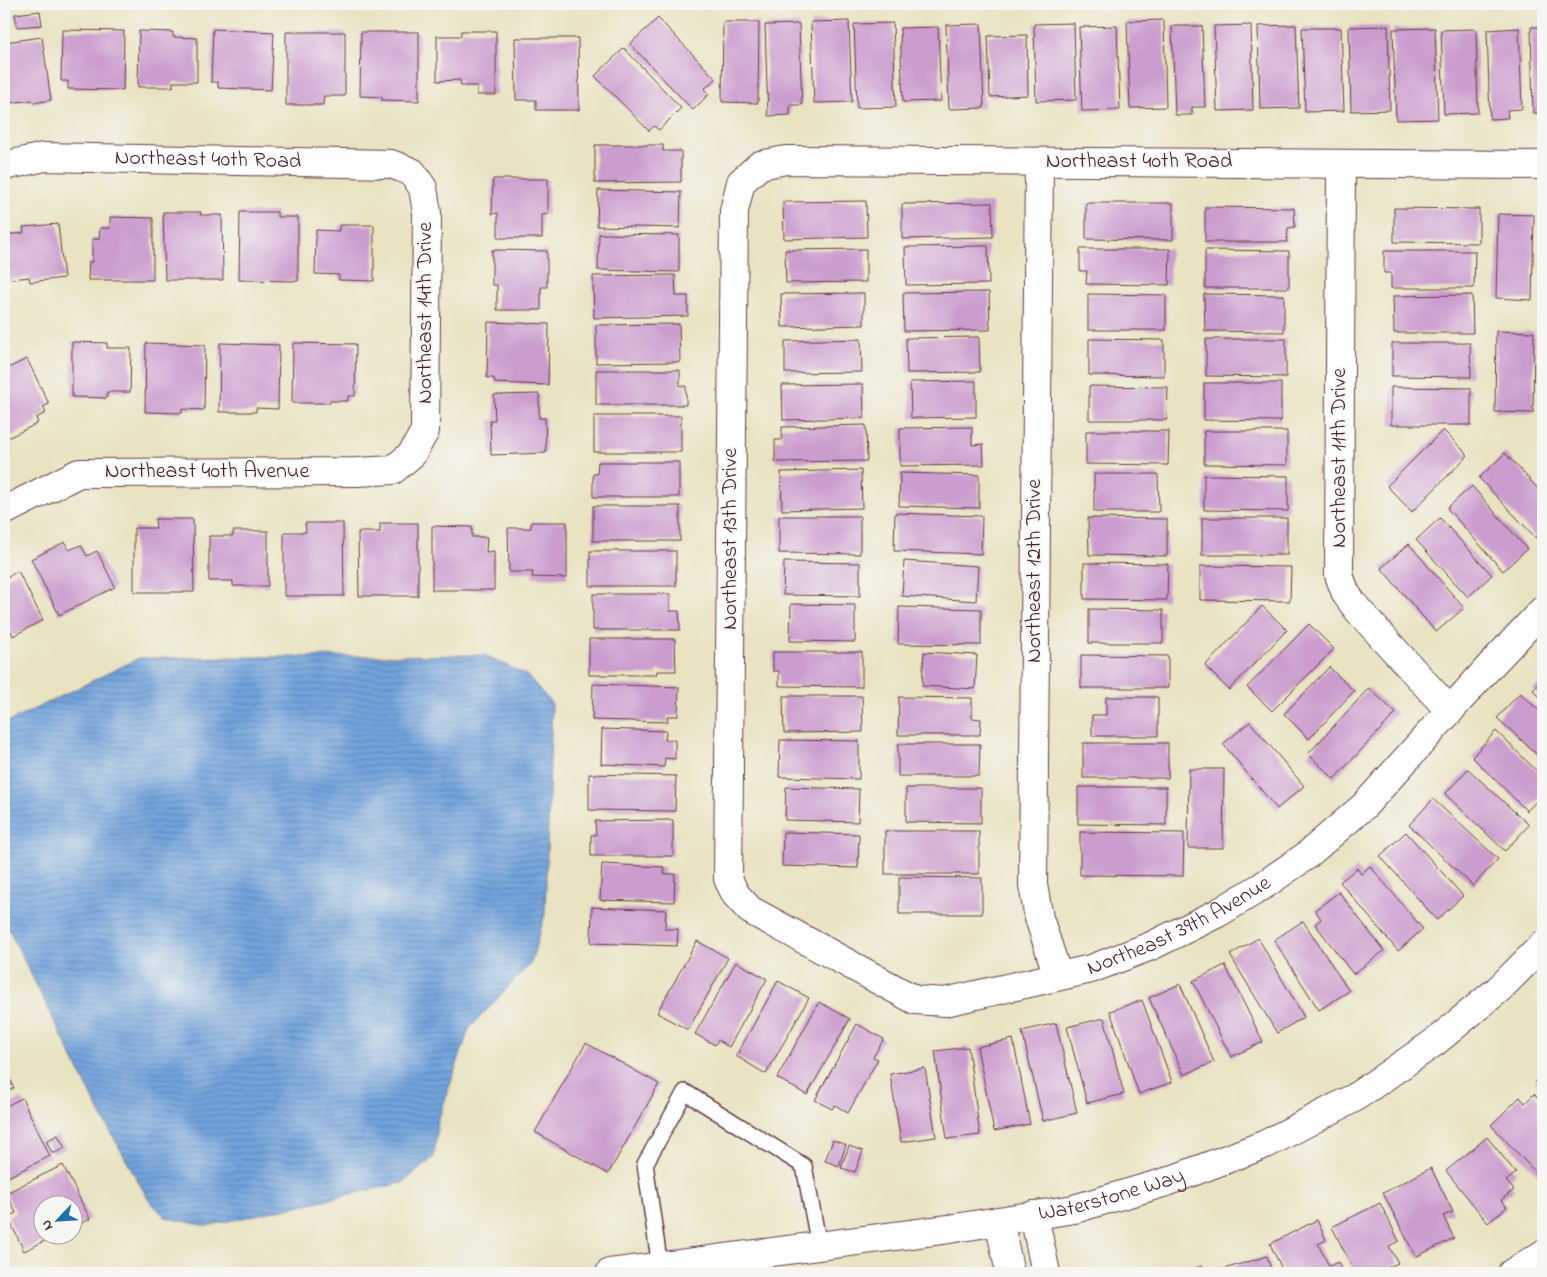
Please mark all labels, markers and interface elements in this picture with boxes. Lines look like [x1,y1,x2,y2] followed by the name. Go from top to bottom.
[114,142,302,178] street label: Northeast 40th Road
[1046,146,1232,178] street label: Northeast 40th Road
[410,222,442,404] street label: Northeast 14th Drive
[1324,368,1356,548] street label: Northeast 11th Drive
[715,448,747,630] street label: Northeast 13th Drive
[105,456,309,488] street label: Northeast 40th Avenue
[1019,479,1051,663] street label: Northeast 12th Drive
[1083,868,1278,985] street label: Northeast 39th Avenue
[1036,1160,1190,1230] street label: Waterstone Way
[32,1194,82,1244] north arrow
[36,1216,59,1234] text: N

